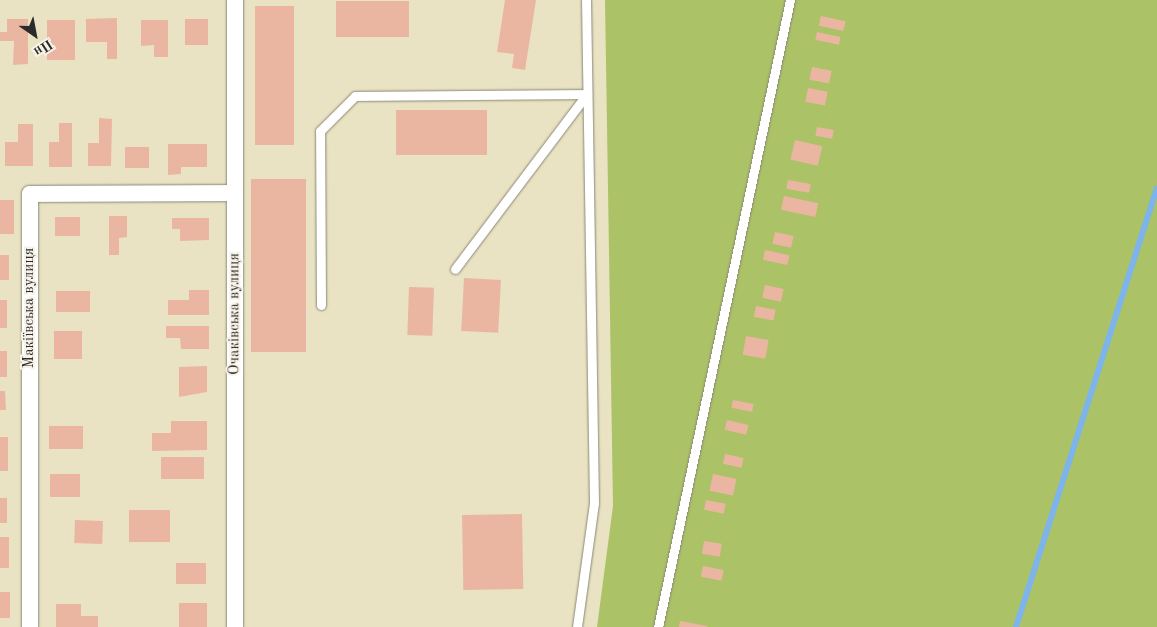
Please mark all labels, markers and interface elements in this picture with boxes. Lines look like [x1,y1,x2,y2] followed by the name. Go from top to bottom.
[10,10,60,60] north arrow
[31,36,55,59] text: Пн
[21,248,39,368] street label: Макіївська вулиця
[226,253,244,375] street label: Очаківська вулиця

